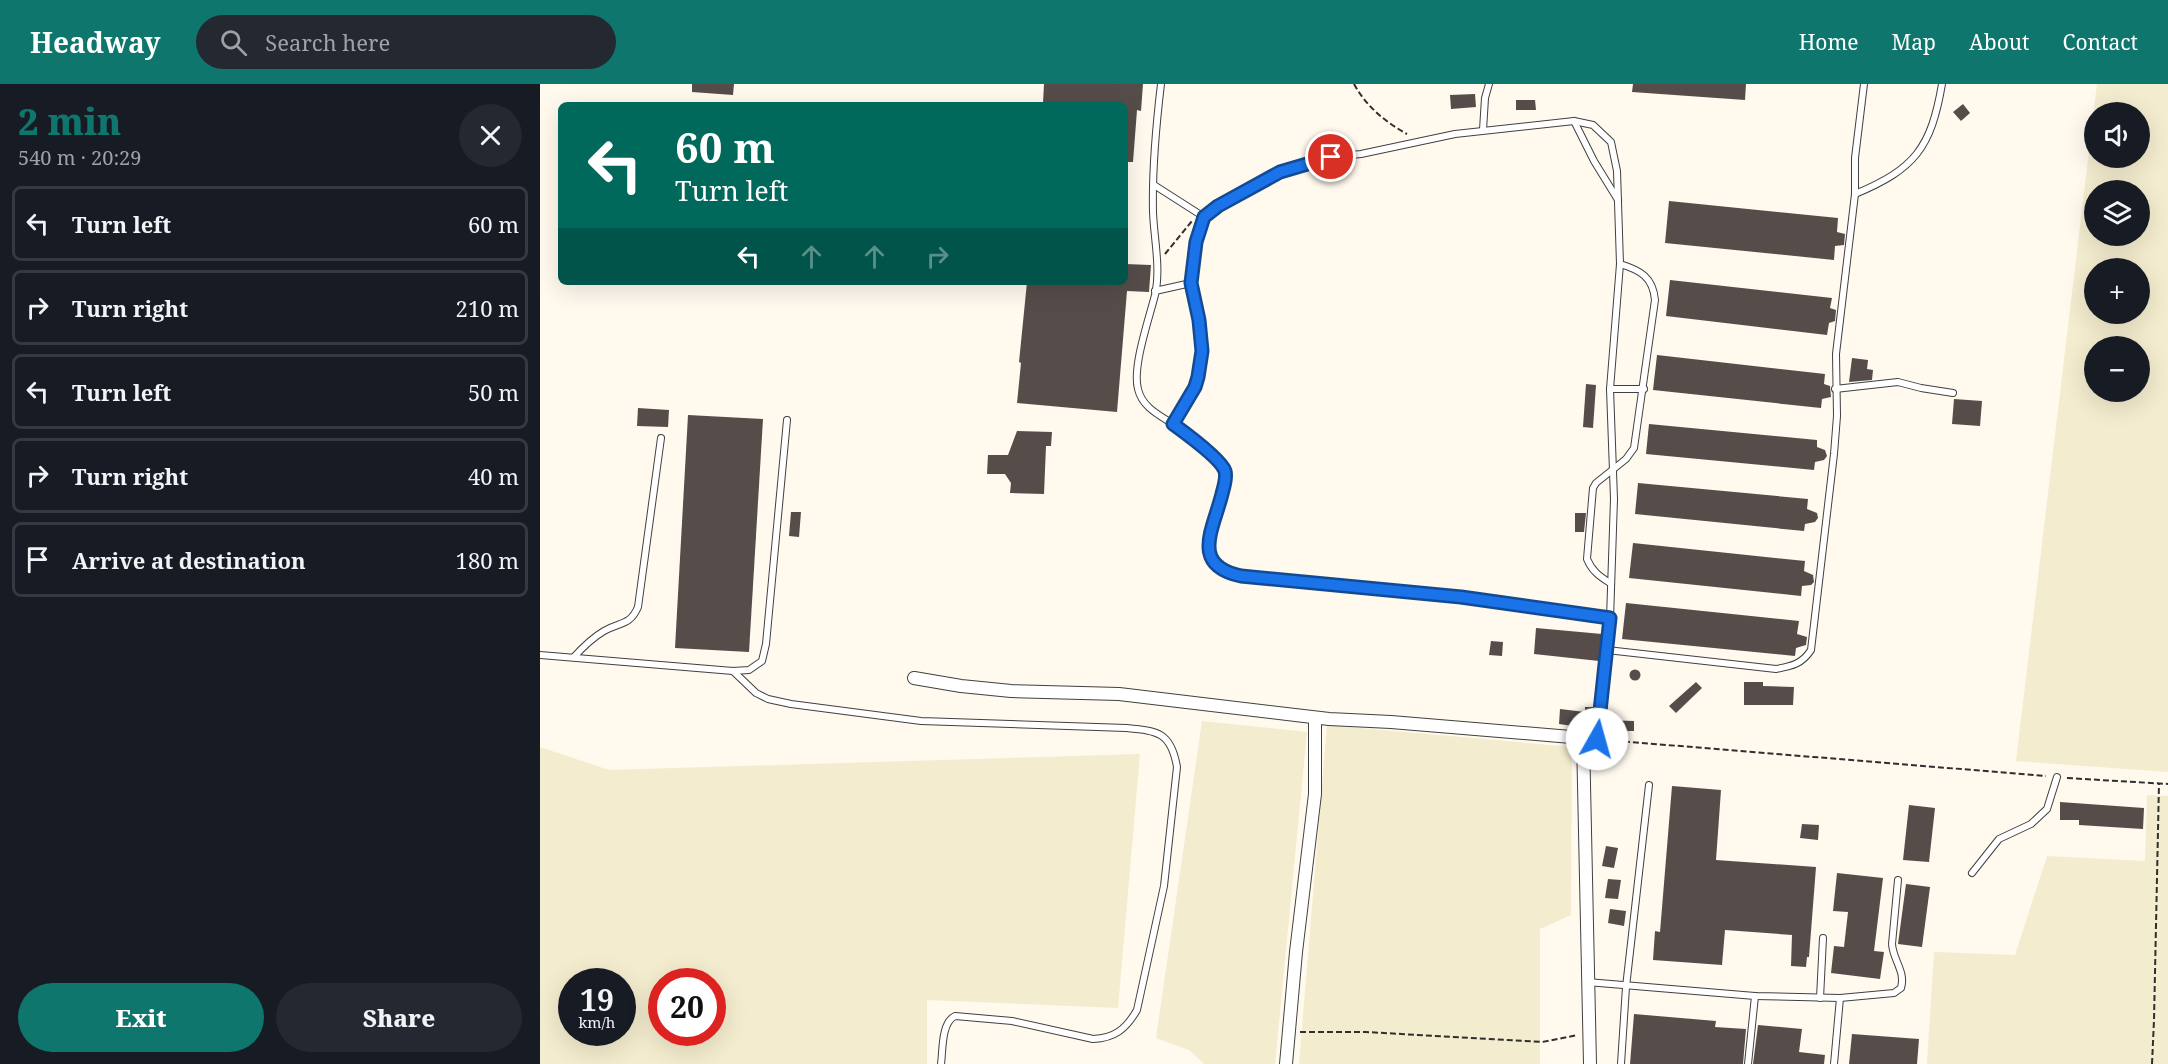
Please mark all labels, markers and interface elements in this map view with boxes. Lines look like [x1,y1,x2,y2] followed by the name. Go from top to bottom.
[196,15,616,69] search box
[30,23,160,61] text: Headway
[217,26,250,59] icon: search
[265,27,390,57] text: Search here
[1799,28,1859,56] text: Home
[1892,28,1936,56] text: Map
[1969,28,2030,56] text: About
[2063,28,2138,56] text: Contact
[18,97,121,146] text: 2 min
[2084,102,2150,402] map controls
[2084,102,2150,168] button: sound
[459,104,522,167] button: close
[675,118,775,175] text: 60 m
[576,126,654,204] icon: left
[1305,131,1356,182] pin
[1314,140,1347,173] icon: arrive
[18,144,141,171] text: 540 m · 20:29
[675,172,788,209] text: Turn left
[2084,180,2150,246] button: layers
[21,207,54,240] icon: left
[72,209,171,239] text: Turn left
[468,209,519,239] text: 60 m
[732,240,765,273] icon: left
[795,240,828,273] icon: ahead
[858,240,891,273] icon: ahead
[921,240,954,273] icon: right
[2084,258,2150,324] button: +
[21,291,54,324] icon: right
[72,293,188,323] text: Turn right
[456,293,519,323] text: 210 m
[2084,336,2150,402] button: −
[21,375,54,408] icon: left
[72,377,171,407] text: Turn left
[468,377,519,407] text: 50 m
[21,459,54,492] icon: right
[72,461,188,491] text: Turn right
[468,461,519,491] text: 40 m
[21,543,54,576] icon: arrive
[72,545,306,575] text: Arrive at destination
[456,545,519,575] text: 180 m
[1565,707,1629,771] position arrow
[648,968,726,1046] speed limit sign: 20
[580,979,614,1020] text: 19
[18,983,264,1052] button: Exit
[276,983,522,1052] button: Share
[579,1012,615,1032] text: km/h

